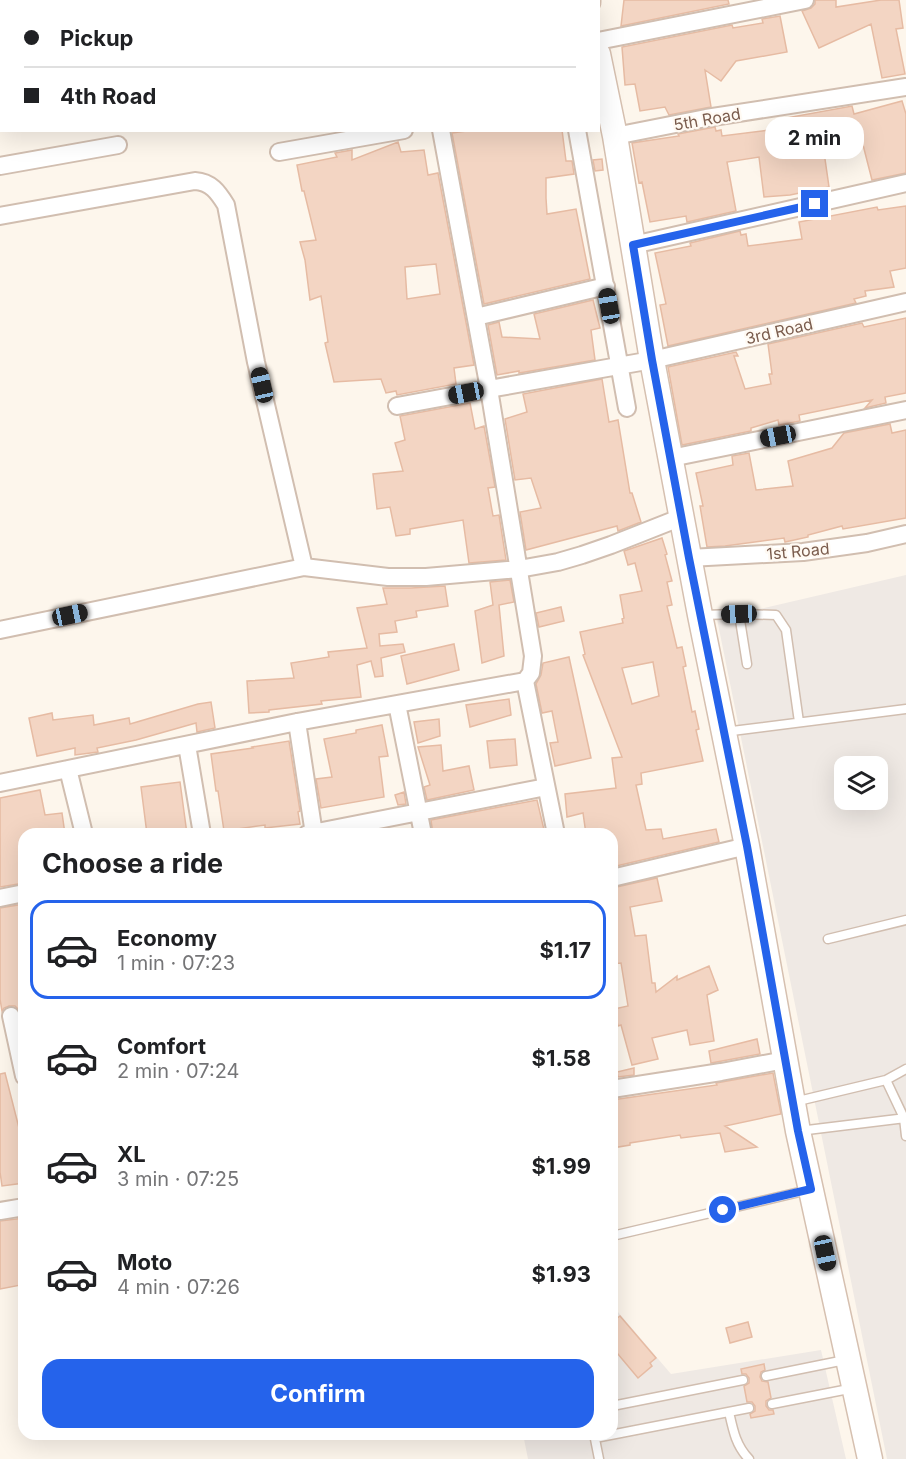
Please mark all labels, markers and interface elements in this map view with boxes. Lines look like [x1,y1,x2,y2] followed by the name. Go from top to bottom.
[60,25,134,51] text: Pickup
[60,83,156,109] text: 4th Road
[672,103,742,135] street label: 5th Road
[766,117,864,159] callout: 2 min
[788,126,841,150] text: 2 min
[801,190,828,217] route end
[597,287,621,325] car
[743,314,815,348] street label: 3rd Road
[249,365,275,405] car
[447,381,485,405] car
[759,424,797,448] car
[766,538,830,564] street label: 1st Road
[51,602,89,628] car
[721,604,757,624] car
[834,756,888,810] map controls
[834,756,888,810] button: layers
[42,847,223,880] text: Choose a ride
[45,923,99,977] icon: car
[117,925,217,951] text: Economy
[539,937,591,963] text: $1.17
[117,951,235,975] text: 1 min · 07:23
[45,1031,99,1085] icon: car
[117,1033,206,1059] text: Comfort
[532,1045,591,1071] text: $1.58
[117,1059,239,1083] text: 2 min · 07:24
[45,1139,99,1193] icon: car
[117,1141,146,1167] text: XL
[531,1153,591,1179] text: $1.99
[117,1167,239,1191] text: 3 min · 07:25
[709,1196,736,1223] route start
[812,1234,838,1272] car
[45,1247,99,1301] icon: car
[117,1249,172,1275] text: Moto
[532,1261,591,1287] text: $1.93
[117,1275,240,1299] text: 4 min · 07:26
[42,1359,594,1428] button: Confirm

